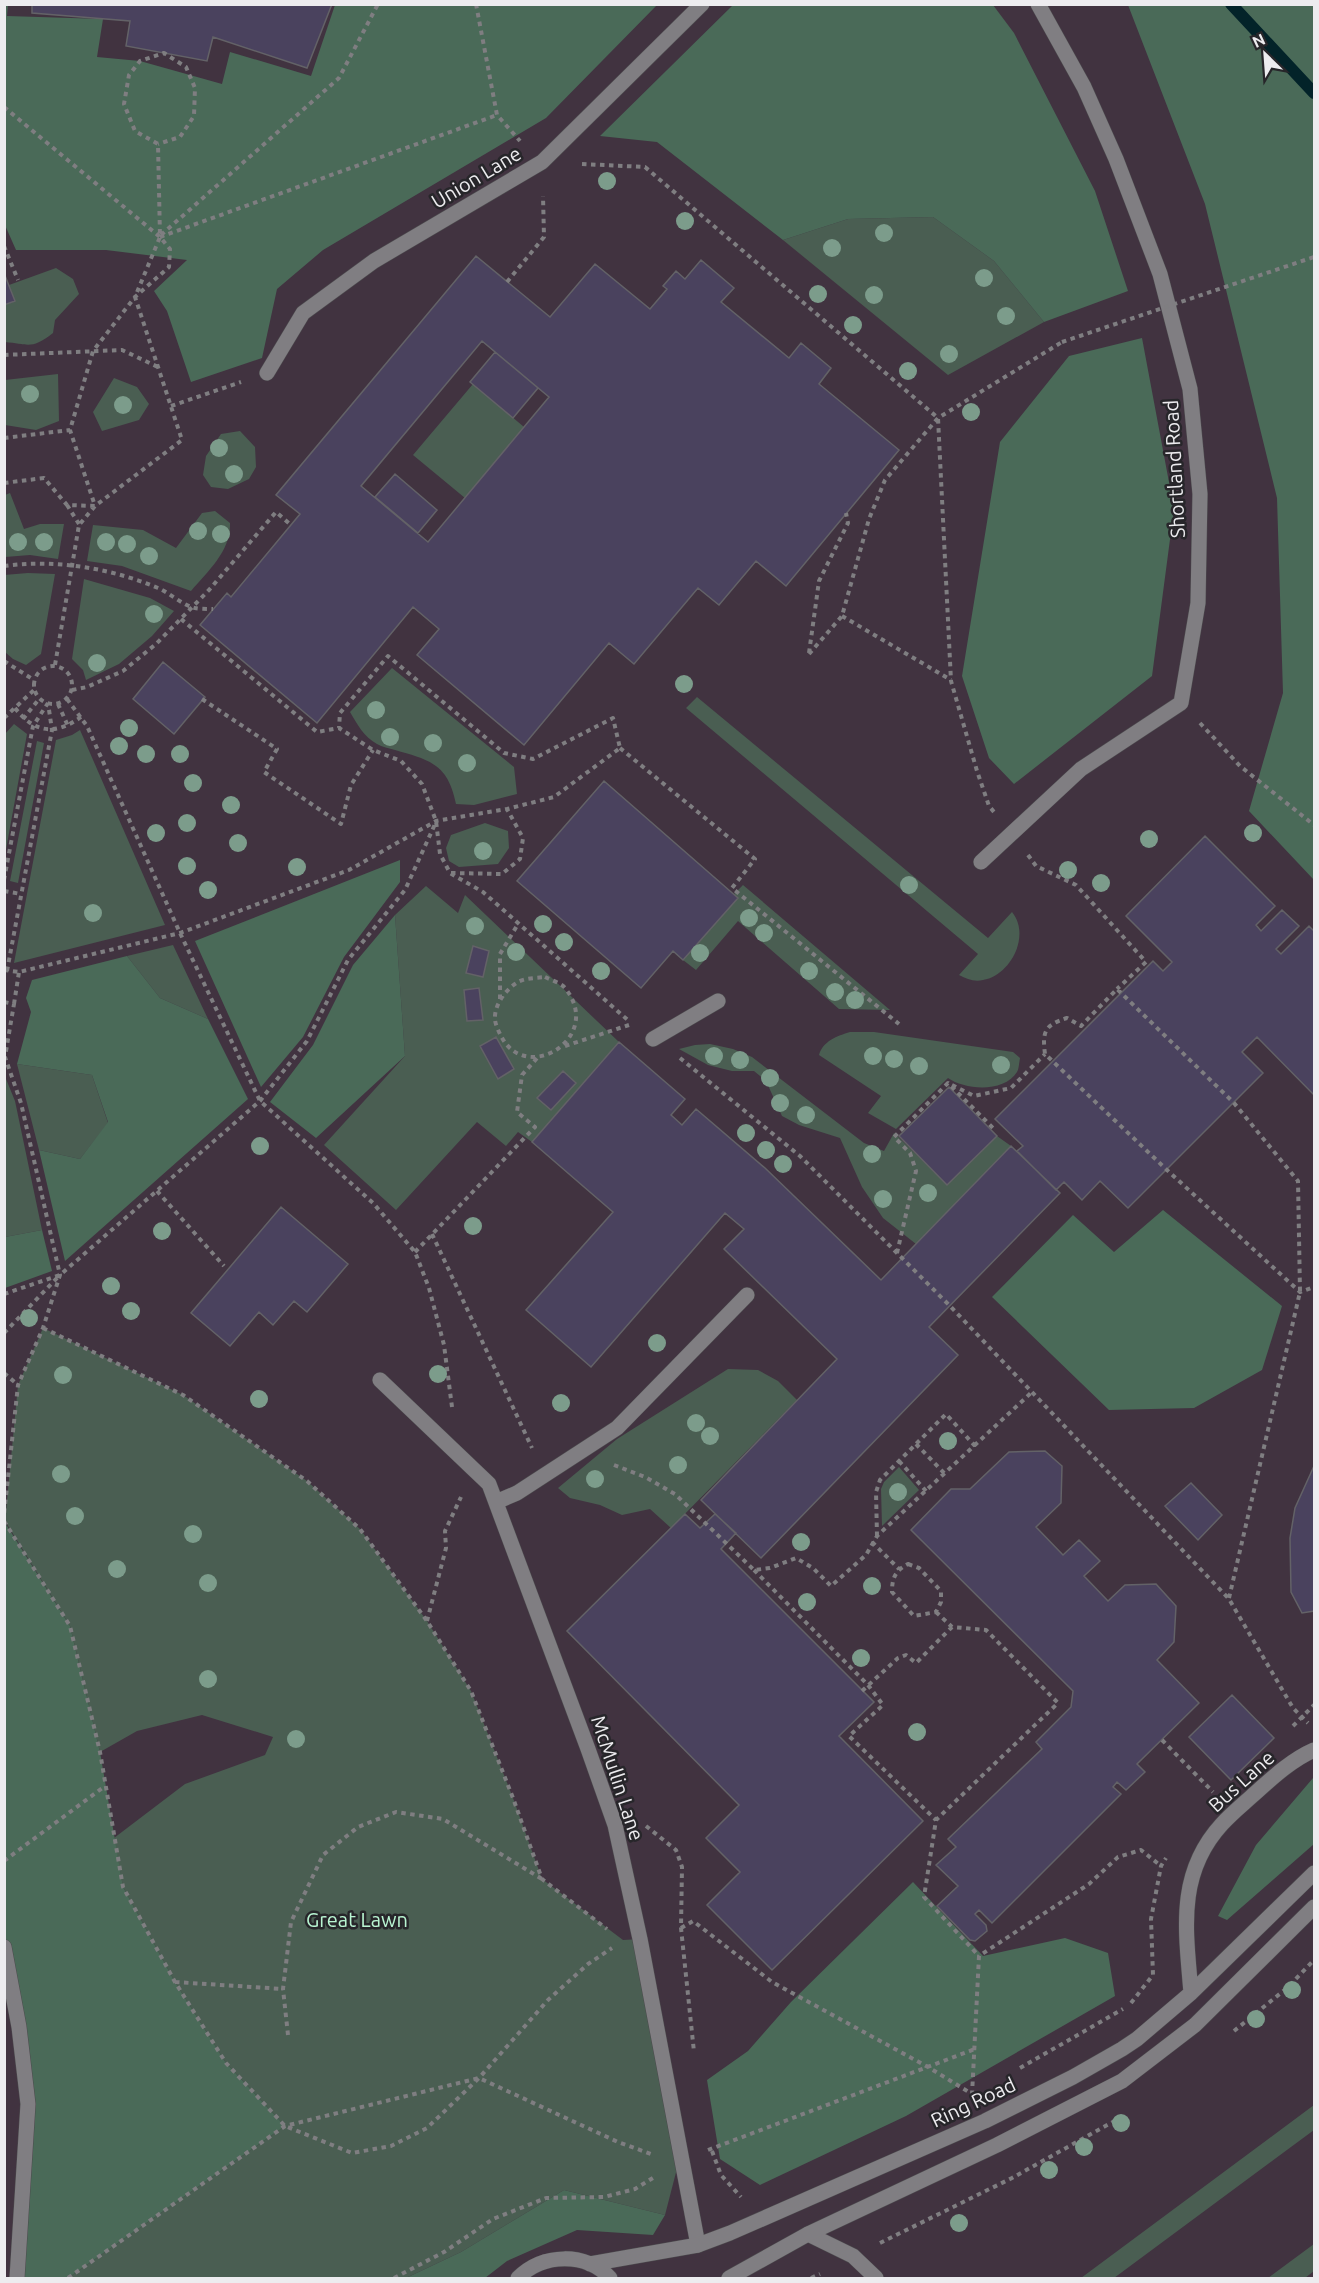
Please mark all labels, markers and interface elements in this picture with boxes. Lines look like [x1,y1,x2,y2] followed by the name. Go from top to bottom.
[1235,24,1295,84] north arrow
[1249,30,1268,51] text: N
[427,141,525,213] street label: Union Lane
[1159,399,1189,539] street label: Shortland Road
[587,1713,649,1843] street label: McMullin Lane
[1203,1746,1279,1816] street label: Bus Lane
[306,1908,408,1931] park label: Great Lawn
[927,2072,1019,2132] street label: Ring Road

